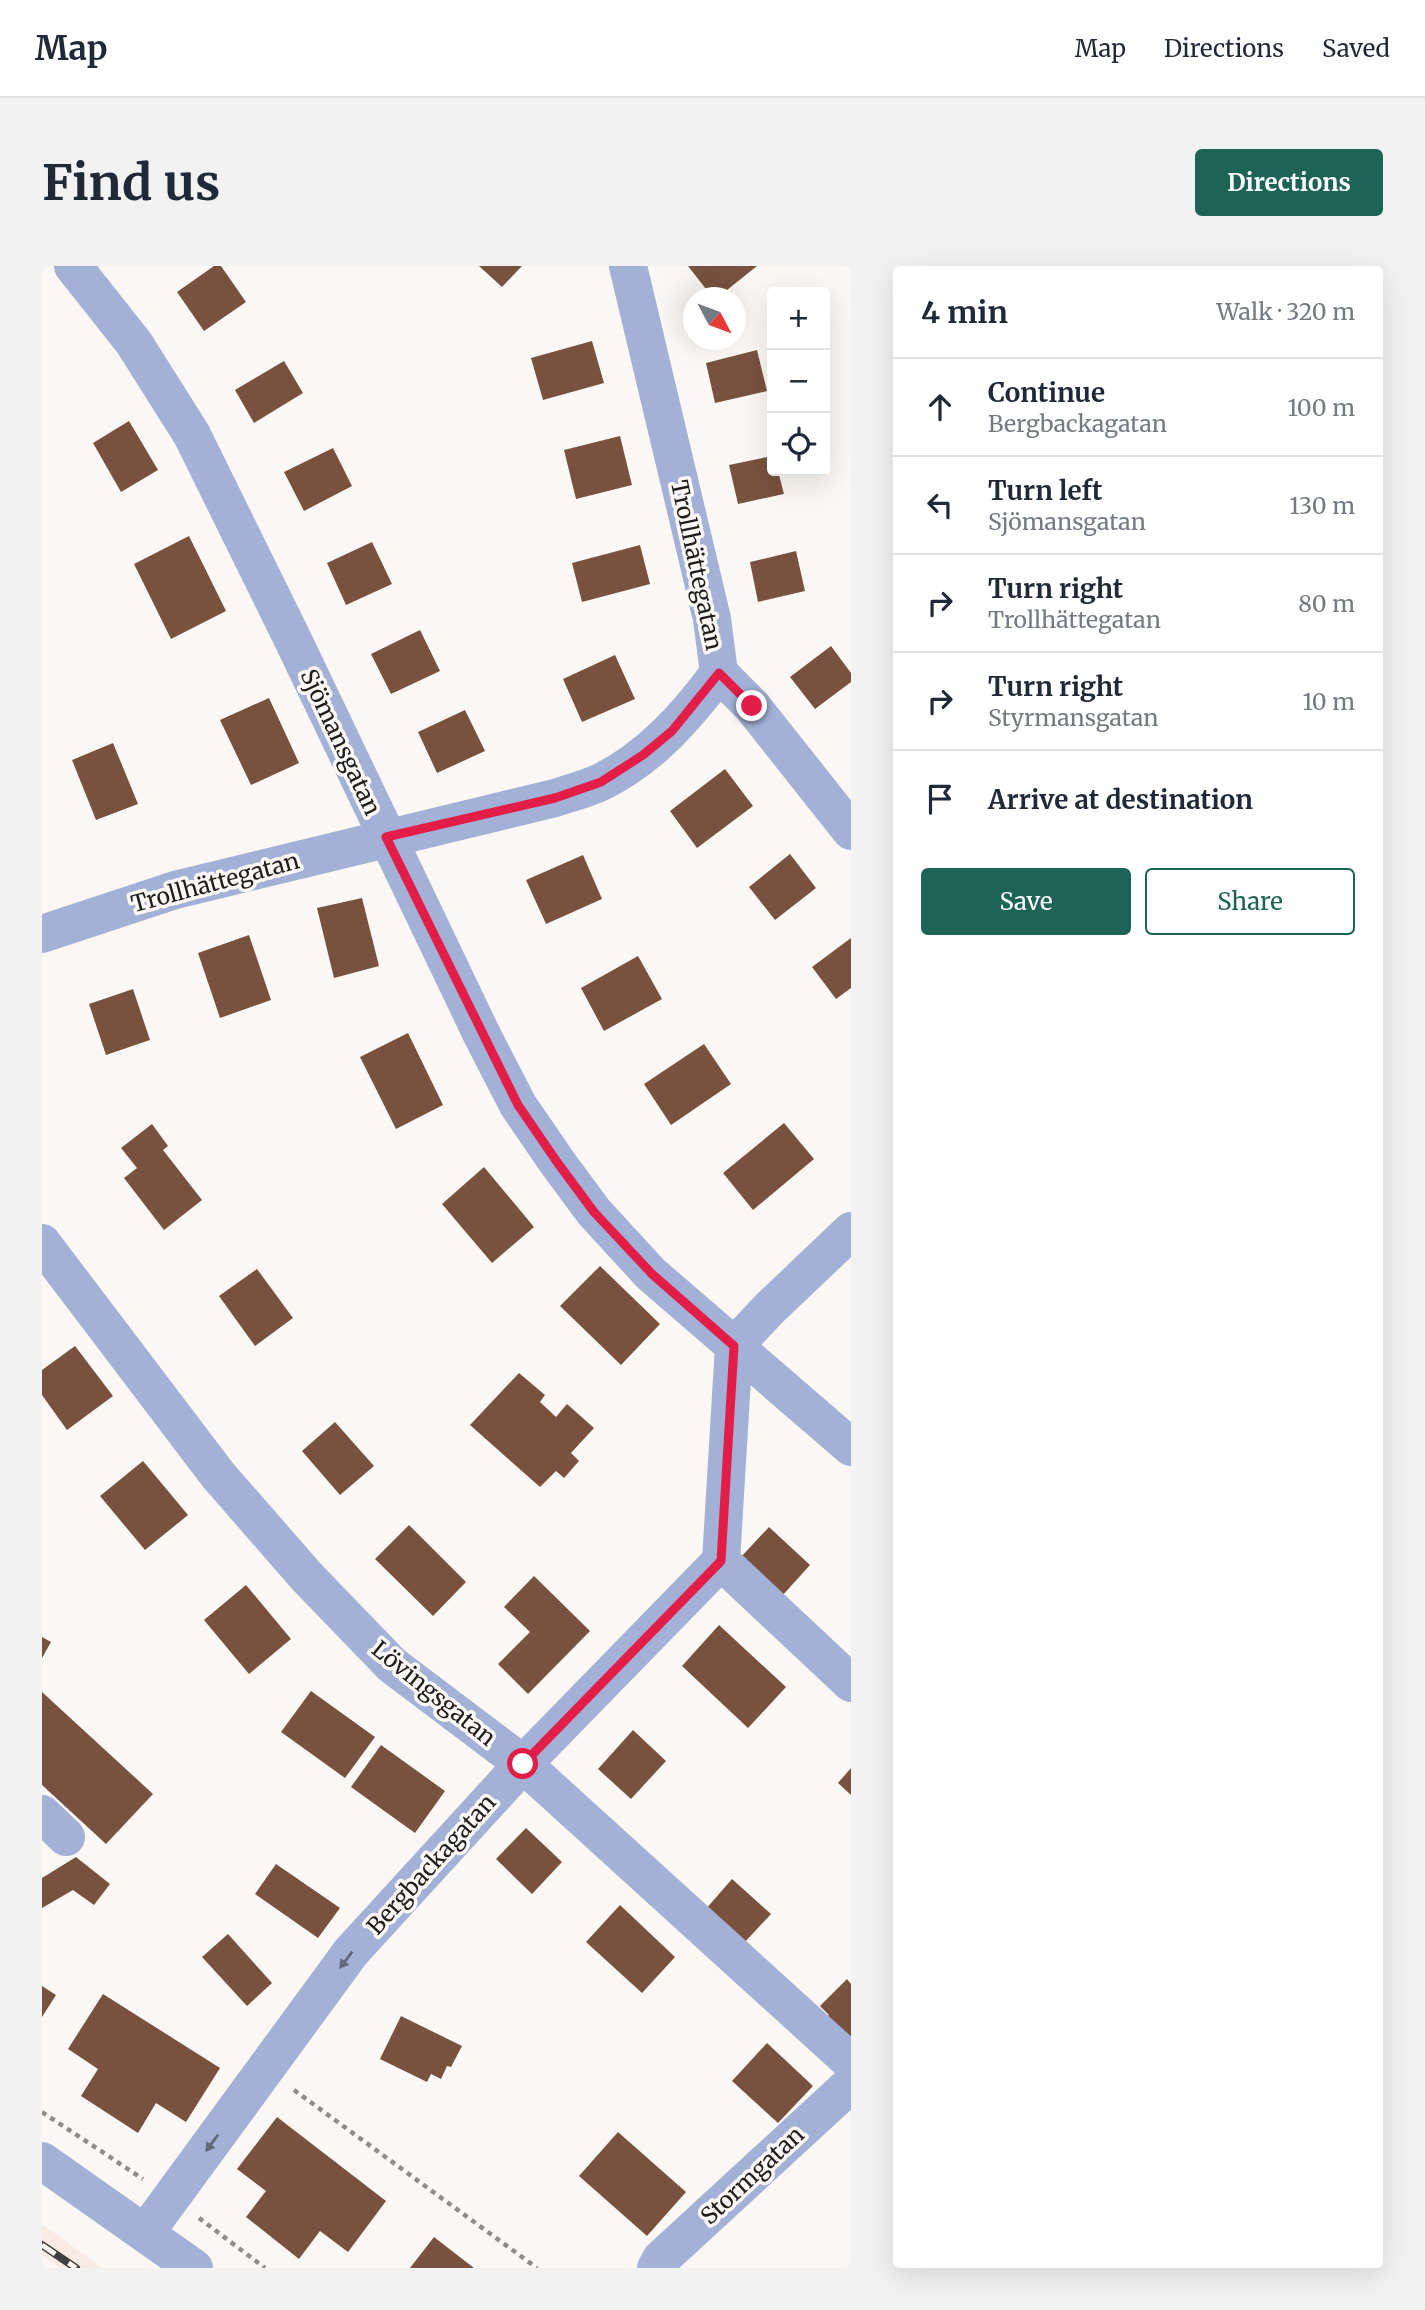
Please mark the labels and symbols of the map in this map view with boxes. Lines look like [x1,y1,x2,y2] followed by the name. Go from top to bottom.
[683,287,746,350] north arrow
[665,477,729,653] street label: Trollhättegatan
[294,664,388,820] street label: Sjömansgatan
[736,690,767,721] route end
[128,846,302,918] street label: Trollhättegatan
[366,1634,502,1752] street label: Lövingsgatan
[507,1748,538,1779] route start
[360,1788,502,1940] street label: Bergbackagatan
[338,1950,353,1968] one-way arrow
[694,2120,810,2230] street label: Stormgatan
[205,2134,219,2152] one-way arrow

